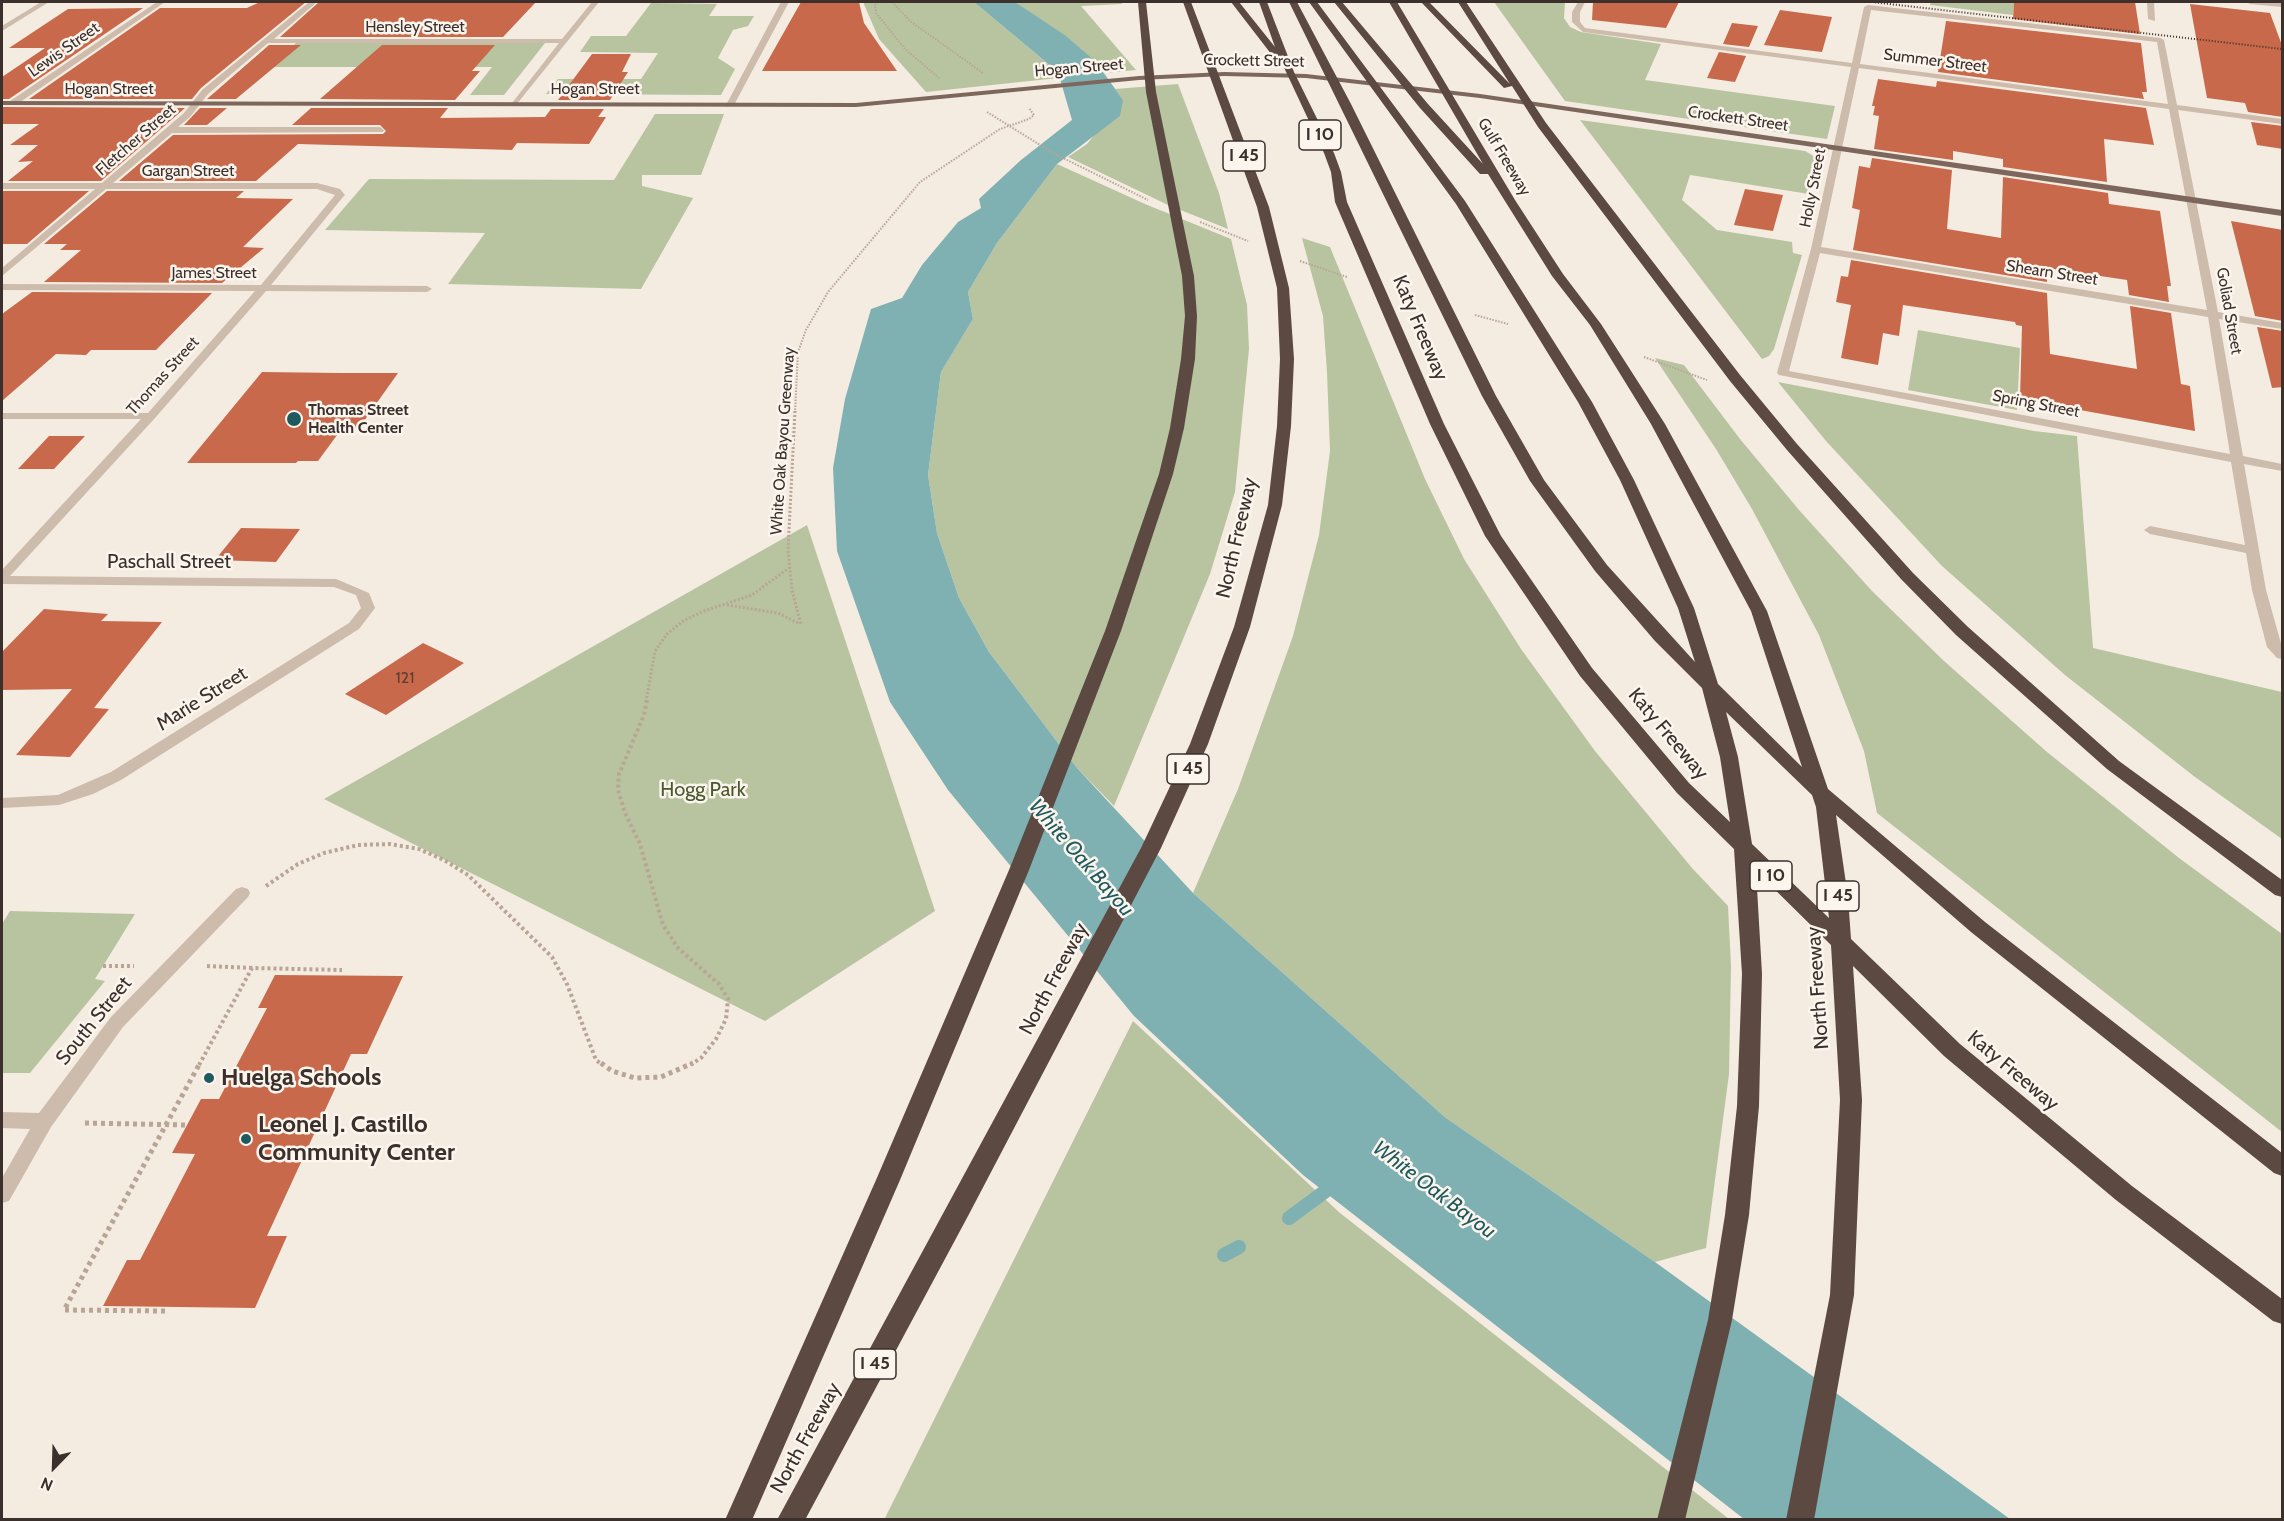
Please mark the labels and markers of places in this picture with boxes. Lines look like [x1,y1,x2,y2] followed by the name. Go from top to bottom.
[308,400,409,438] place label: Thomas Street Health Center
[285,410,303,428] marker: Thomas Street Health Center
[221,1064,381,1092] place label: Huelga Schools
[202,1071,216,1085] marker: Huelga Schools
[258,1111,455,1167] place label: Leonel J. Castillo Community Center
[239,1132,253,1146] marker: Leonel J. Castillo Community Center

